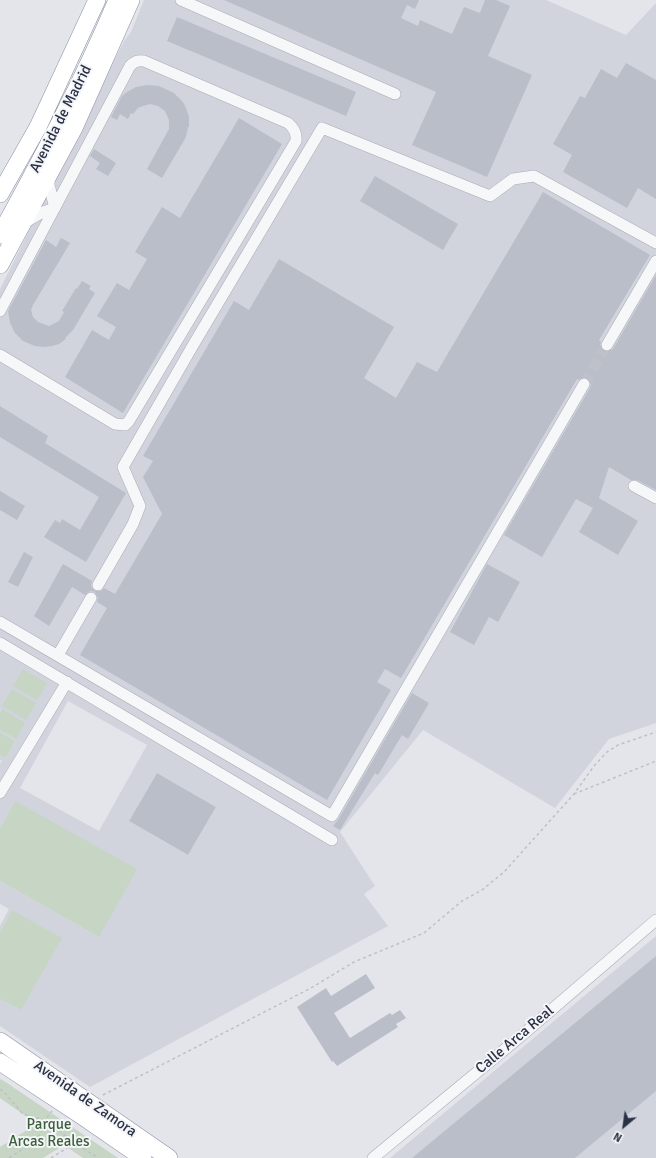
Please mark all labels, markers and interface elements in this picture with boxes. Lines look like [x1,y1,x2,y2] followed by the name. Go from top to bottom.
[26,62,96,176] street label: Avenida de Madrid
[472,1002,558,1078] street label: Calle Arca Real
[30,1057,140,1141] street label: Avenida de Zamora
[604,1106,644,1146] north arrow
[8,1116,90,1151] park label: Parque Arcas Reales
[611,1129,624,1144] text: N

